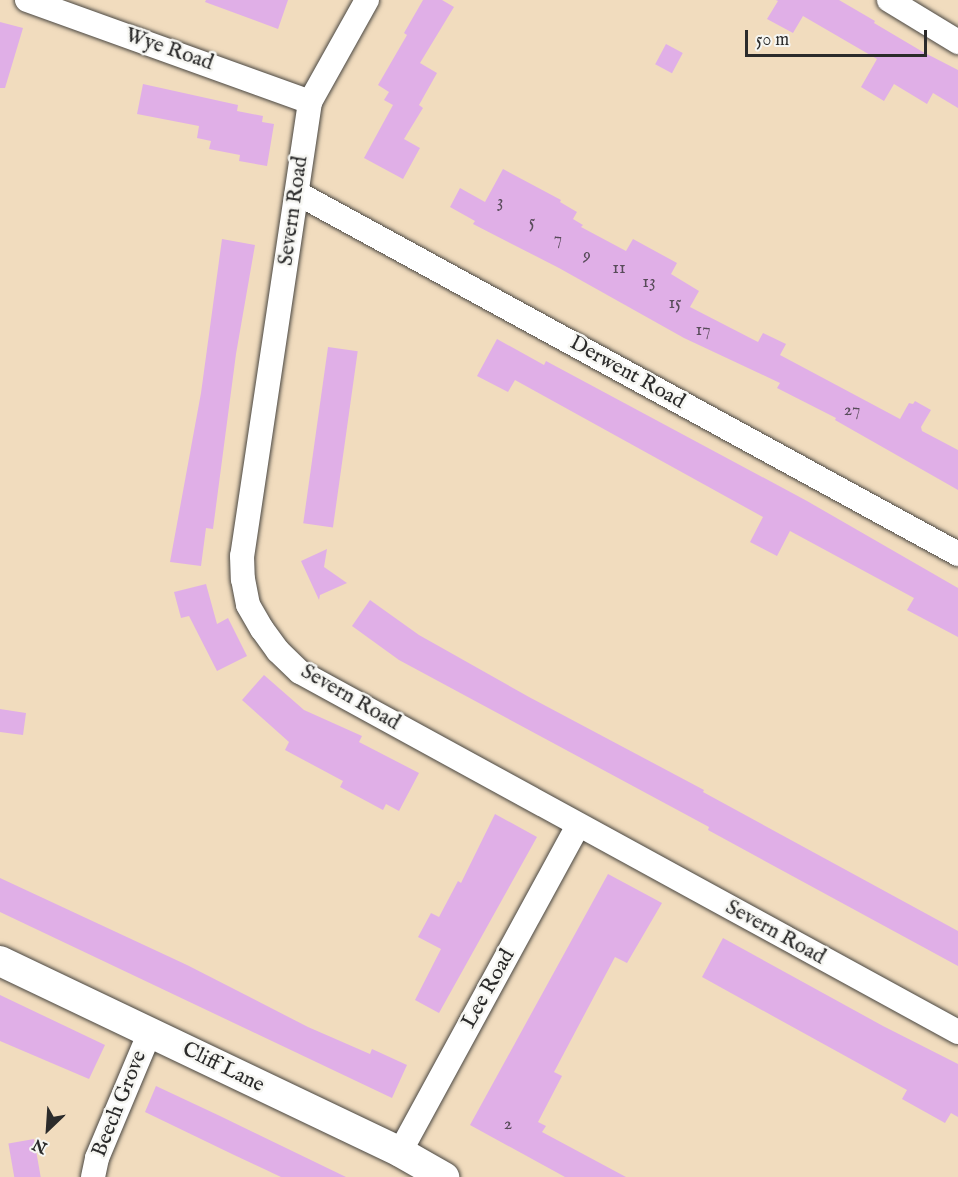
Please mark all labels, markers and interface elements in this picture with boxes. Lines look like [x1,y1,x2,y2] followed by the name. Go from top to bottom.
[748,18,930,56] scale bar
[122,23,216,77] street label: Wye Road
[756,29,789,52] text: 50 m
[274,155,314,267] street label: Severn Road
[497,192,503,214] house number: 3
[529,212,535,234] house number: 5
[554,229,562,251] house number: 7
[583,245,591,267] house number: 9
[612,258,626,280] house number: 11
[642,272,656,294] house number: 13
[668,293,682,315] house number: 15
[695,320,711,342] house number: 17
[565,331,689,415] street label: Derwent Road
[844,400,860,422] house number: 27
[296,660,404,736] street label: Severn Road
[721,895,829,971] street label: Severn Road
[457,945,521,1033] street label: Lee Road
[178,1037,268,1099] street label: Cliff Lane
[87,1047,153,1161] street label: Beech Grove
[18,1099,78,1159] north arrow
[504,1114,512,1136] house number: 2
[30,1133,51,1157] text: N

